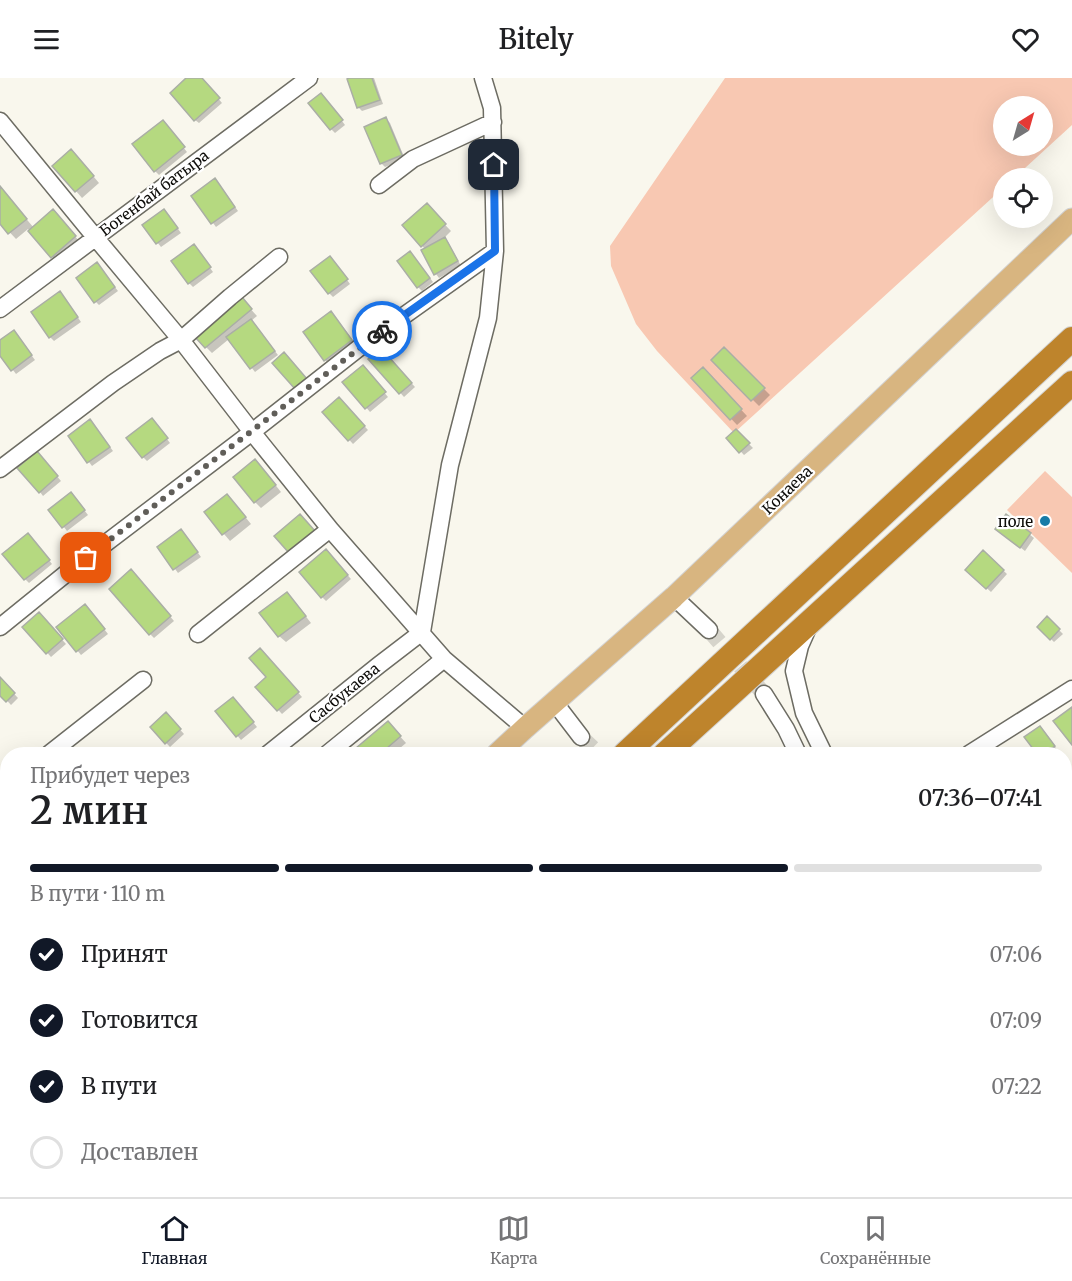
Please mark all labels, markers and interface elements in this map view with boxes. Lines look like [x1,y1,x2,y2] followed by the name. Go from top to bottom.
[498,22,574,56] text: Bitely
[30,23,63,56] icon: menu
[1009,23,1042,56] icon: heart
[993,96,1053,156] north arrow
[993,96,1053,228] map controls
[468,139,519,190] pin
[96,146,212,240] street label: Богенбай батыра
[477,148,510,181] icon: home
[993,168,1053,228] button: locate
[352,301,412,361] courier
[366,315,399,348] icon: bike
[758,462,816,518] street label: Конаева
[998,512,1033,531] place label: поле
[1038,514,1052,528] marker: поле
[60,532,111,583] pin
[69,541,102,574] icon: bag
[305,659,383,727] street label: Сасбукаева
[30,763,190,788] text: Прибудет через
[918,784,1042,812] text: 07:36–07:41
[30,786,148,835] text: 2 мин
[30,881,165,906] text: В пути · 110 m
[30,938,63,971] icon: check
[81,940,168,968] text: Принят
[990,942,1042,967] text: 07:06
[30,1004,63,1037] icon: check
[81,1006,198,1034] text: Готовится
[990,1008,1042,1033] text: 07:09
[30,1070,63,1103] icon: check
[81,1072,157,1100] text: В пути
[991,1074,1042,1099] text: 07:22
[81,1138,198,1166] text: Доставлен
[141,1212,207,1268] tab: Главная
[490,1212,538,1268] tab: Карта
[820,1212,931,1268] tab: Сохранённые

